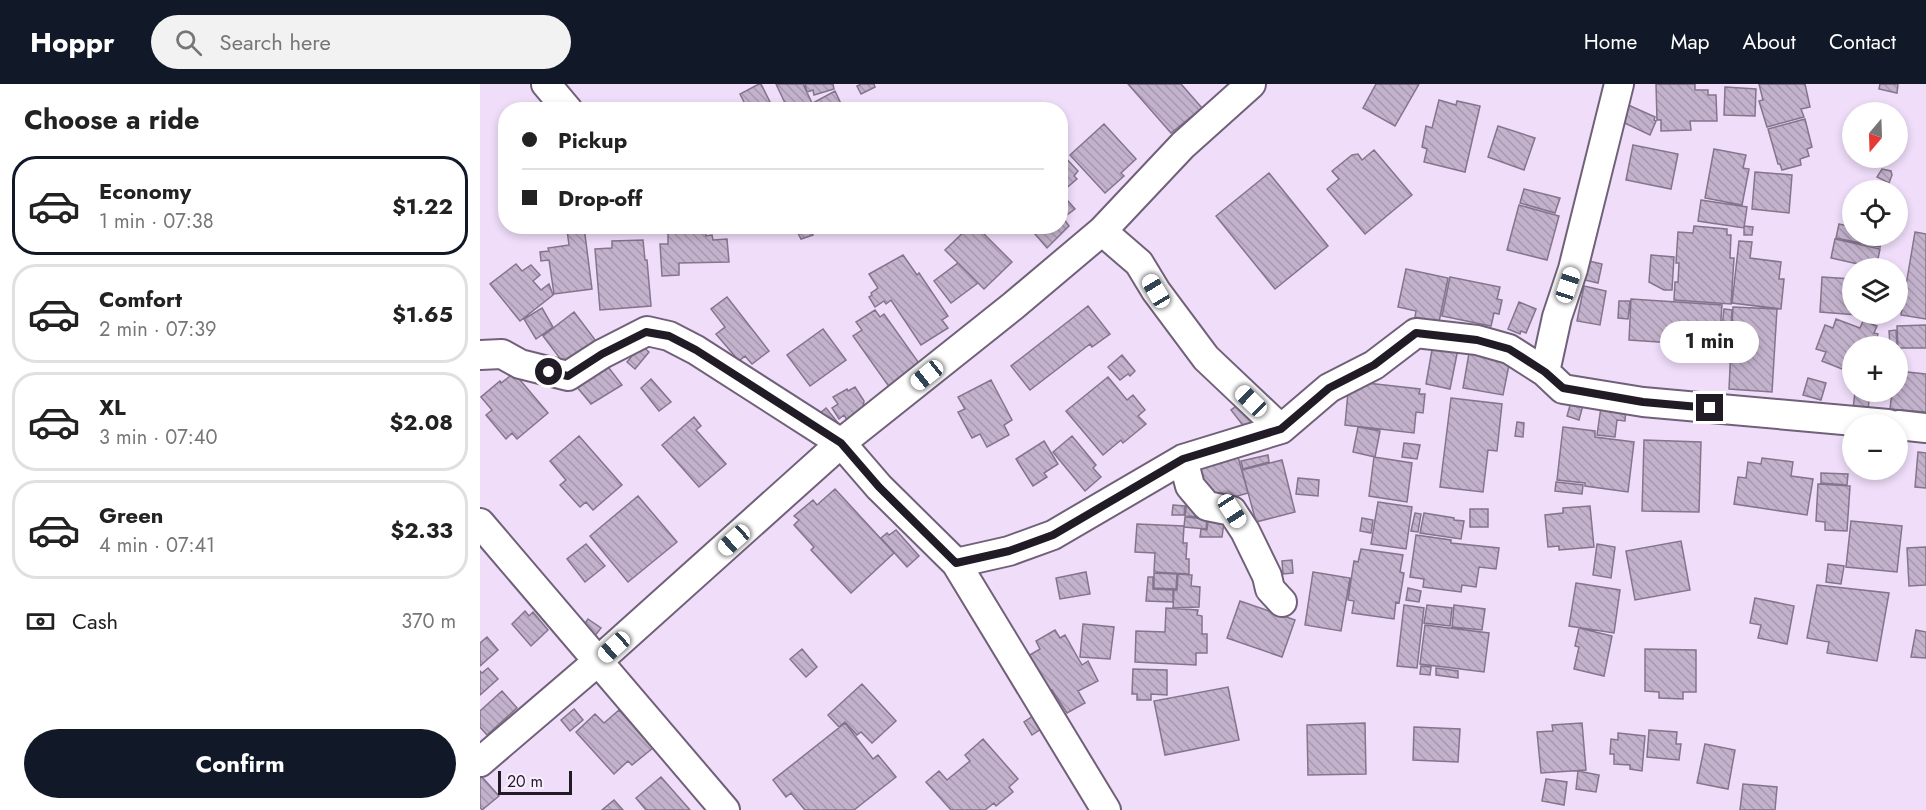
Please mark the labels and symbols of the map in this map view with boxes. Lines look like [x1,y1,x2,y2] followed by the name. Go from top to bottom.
[1842,102,1908,168] north arrow
[1554,265,1582,305] car
[1139,271,1173,311] car
[1660,321,1760,363] callout: 1 min
[907,357,947,393] car
[535,358,562,385] route start
[1232,382,1270,420] car
[1696,394,1723,421] route end
[1215,491,1249,531] car
[715,521,753,559] car
[595,628,633,666] car
[498,768,572,796] scale bar

